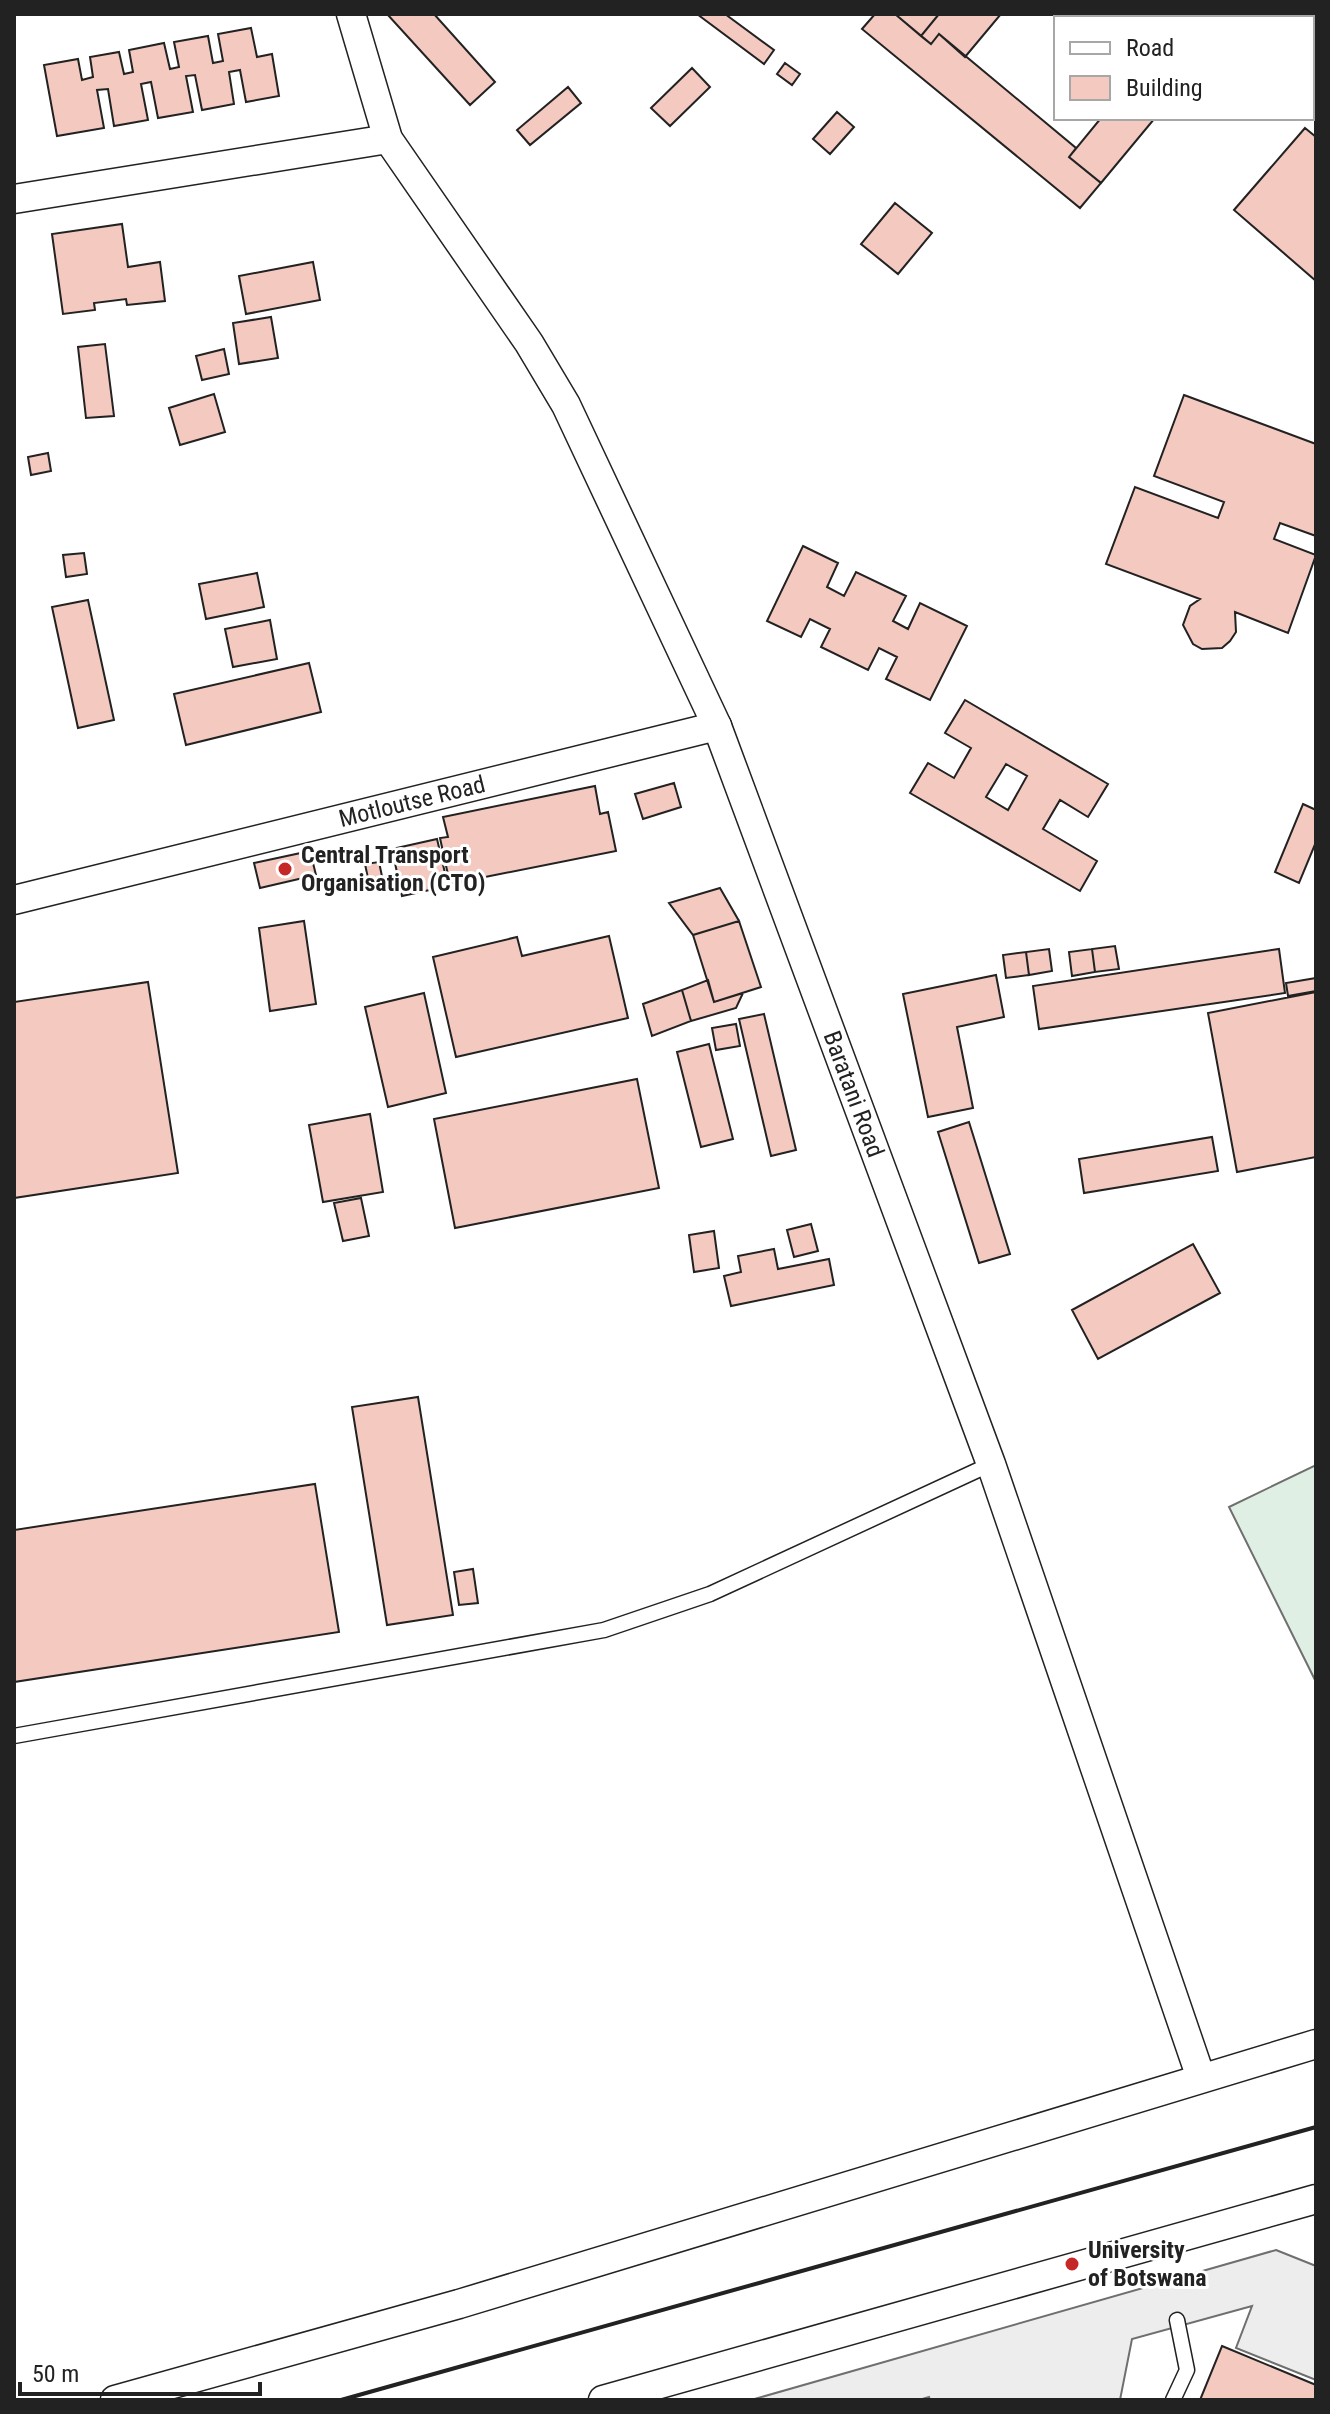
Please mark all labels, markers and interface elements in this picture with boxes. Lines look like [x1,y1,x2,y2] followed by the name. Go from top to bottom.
[1054,16,1314,120] legend
[1126,34,1174,62] text: Road
[1126,74,1203,102] text: Building
[336,770,488,833] street label: Motloutse Road
[301,841,485,897] place label: Central Transport Organisation (CTO)
[276,860,294,878] marker: Central Transport Organisation (CTO)
[818,1027,890,1161] street label: Baratani Road
[1088,2236,1207,2292] place label: University of Botswana
[1063,2255,1081,2273] marker: University of Botswana
[20,2346,260,2396] scale bar
[32,2360,79,2388] text: 50 m

